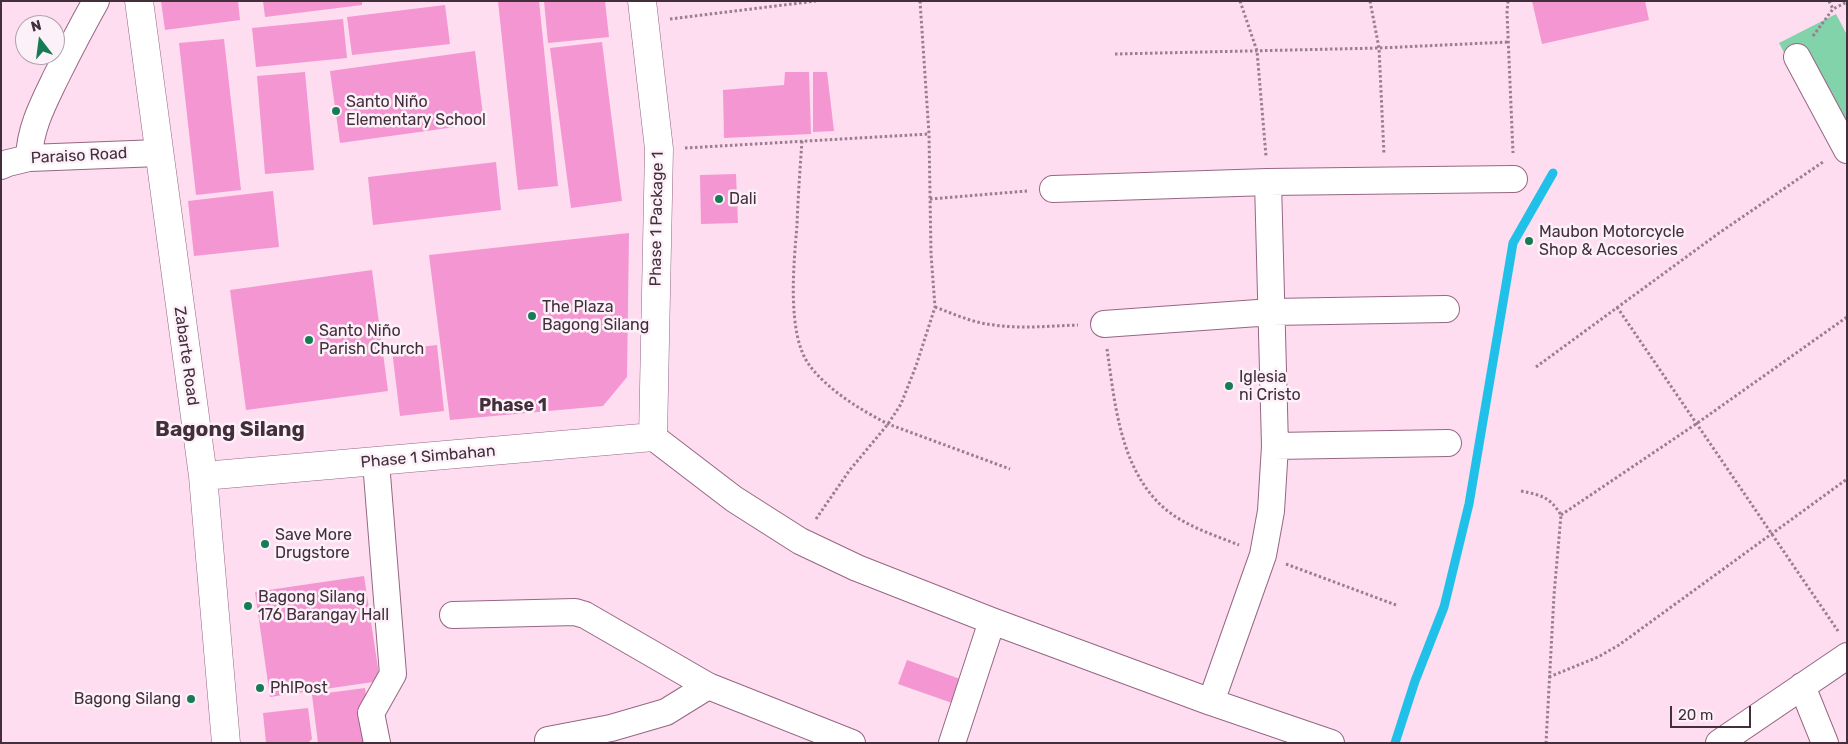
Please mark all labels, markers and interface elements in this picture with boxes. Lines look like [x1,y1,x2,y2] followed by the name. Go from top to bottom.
[15,15,65,65] north arrow
[29,16,43,36] text: N
[346,92,486,130] place label: Santo Niño Elementary School
[330,105,342,117] marker: Santo Niño Elementary School
[30,144,128,168] street label: Paraiso Road
[646,152,668,286] street label: Phase 1 Package 1
[729,189,757,209] place label: Dali
[713,193,725,205] marker: Dali
[1539,222,1684,260] place label: Maubon Motorcycle Shop & Accesories
[1523,235,1535,247] marker: Maubon Motorcycle Shop & Accesories
[542,297,649,335] place label: The Plaza Bagong Silang
[170,305,202,407] street label: Zabarte Road
[526,310,538,322] marker: The Plaza Bagong Silang
[319,321,424,359] place label: Santo Niño Parish Church
[303,334,315,346] marker: Santo Niño Parish Church
[1239,367,1301,405] place label: Iglesia ni Cristo
[1223,380,1235,392] marker: Iglesia ni Cristo
[479,395,547,417] district label: Phase 1
[155,417,305,443] district label: Bagong Silang
[360,442,496,472] street label: Phase 1 Simbahan
[275,525,352,563] place label: Save More Drugstore
[259,538,271,550] marker: Save More Drugstore
[258,587,389,625] place label: Bagong Silang 176 Barangay Hall
[242,600,254,612] marker: Bagong Silang 176 Barangay Hall
[270,678,328,698] place label: PhlPost
[254,682,266,694] marker: PhlPost
[74,689,181,709] place label: Bagong Silang
[185,693,197,705] marker: Bagong Silang
[1673,696,1754,728] scale bar
[1678,706,1713,724] text: 20 m

